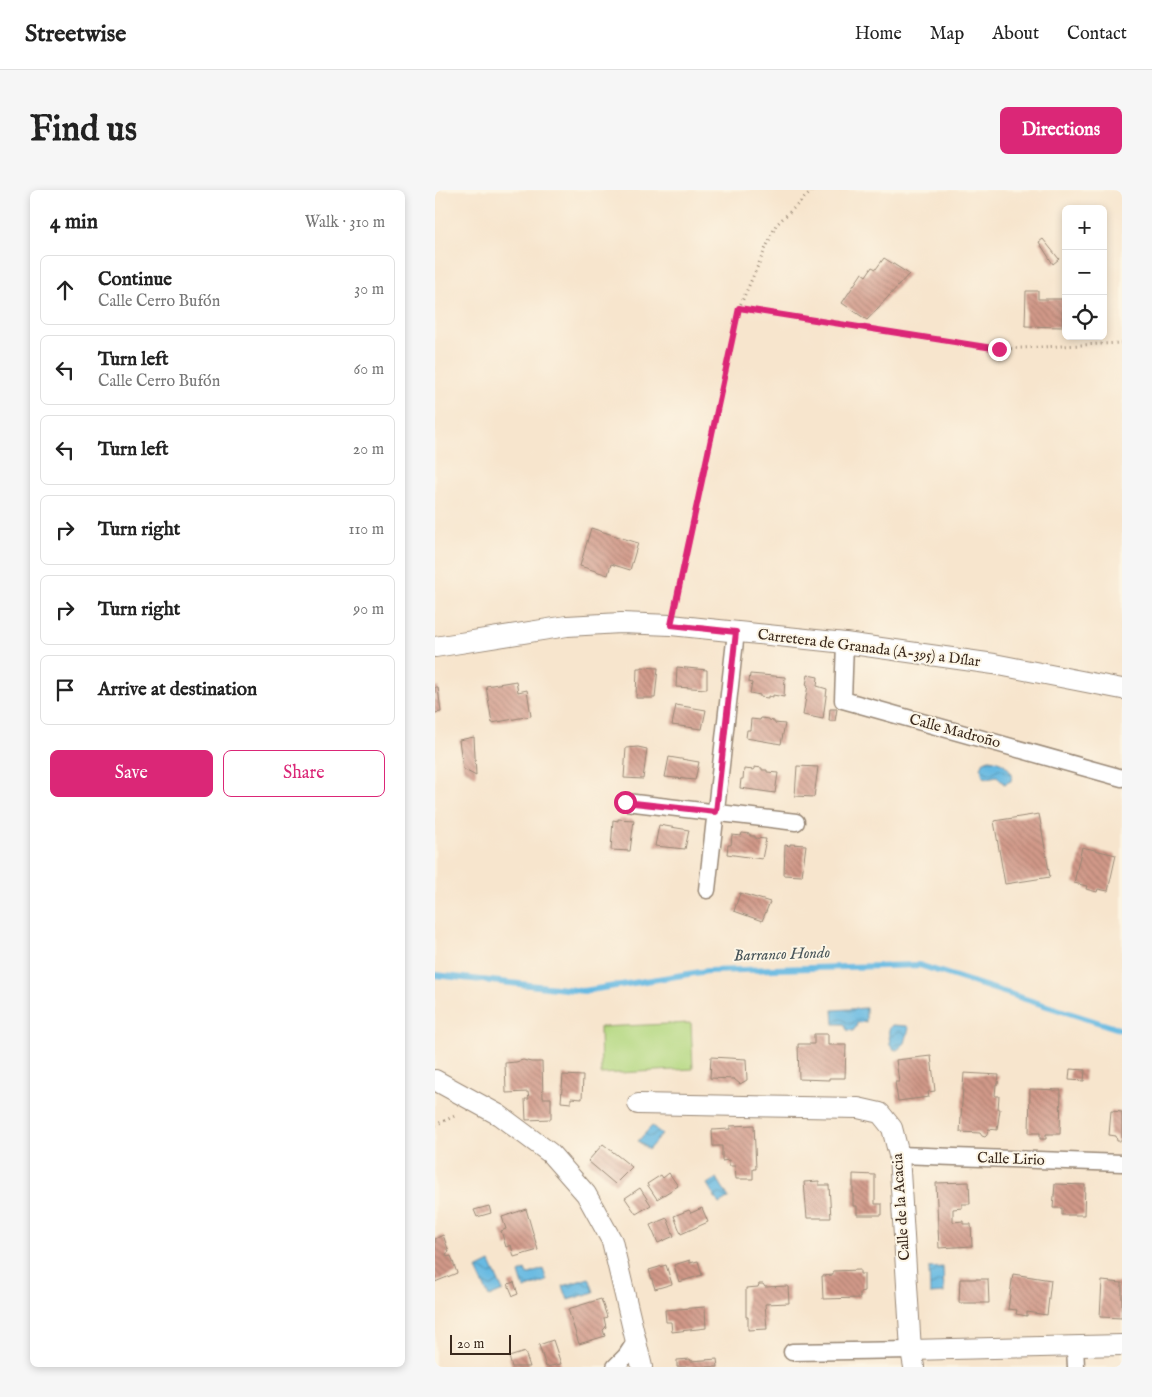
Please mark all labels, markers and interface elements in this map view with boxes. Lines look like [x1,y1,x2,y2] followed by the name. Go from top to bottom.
[25,19,126,50] text: Streetwise
[855,23,902,46] text: Home
[930,23,964,46] text: Map
[992,23,1039,46] text: About
[1067,23,1127,46] text: Contact
[1000,107,1122,154] button: Directions
[30,108,137,153] text: Find us
[1062,205,1107,340] map controls
[1062,205,1107,250] button: +
[50,209,98,236] text: 4 min
[305,213,385,233] text: Walk · 310 m
[1062,250,1107,295] button: −
[98,268,172,292] text: Continue
[51,276,79,304] icon: ahead
[354,280,384,300] text: 30 m
[98,292,220,312] text: Calle Cerro Bufón
[1062,295,1107,340] button: locate
[988,338,1011,361] route end
[98,348,169,372] text: Turn left
[51,356,79,384] icon: left
[354,360,384,380] text: 60 m
[98,372,220,392] text: Calle Cerro Bufón
[51,436,79,464] icon: left
[98,438,169,462] text: Turn left
[353,440,384,460] text: 20 m
[51,516,79,544] icon: right
[98,518,180,542] text: Turn right
[348,520,384,540] text: 110 m
[51,596,79,624] icon: right
[98,598,180,622] text: Turn right
[353,600,384,620] text: 90 m
[757,625,982,671] street label: Carretera de Granada (A-395) a Dílar
[51,676,79,704] icon: arrive
[98,678,257,702] text: Arrive at destination
[907,710,1003,752] street label: Calle Madroño
[50,750,213,797] button: Save
[223,750,385,797] button: Share
[614,791,637,814] route start
[733,943,831,967] water label: Barranco Hondo
[977,1148,1045,1170] street label: Calle Lirio
[888,1152,914,1261] street label: Calle de la Acacia
[450,1332,511,1355] scale bar
[457,1335,484,1353] text: 20 m

